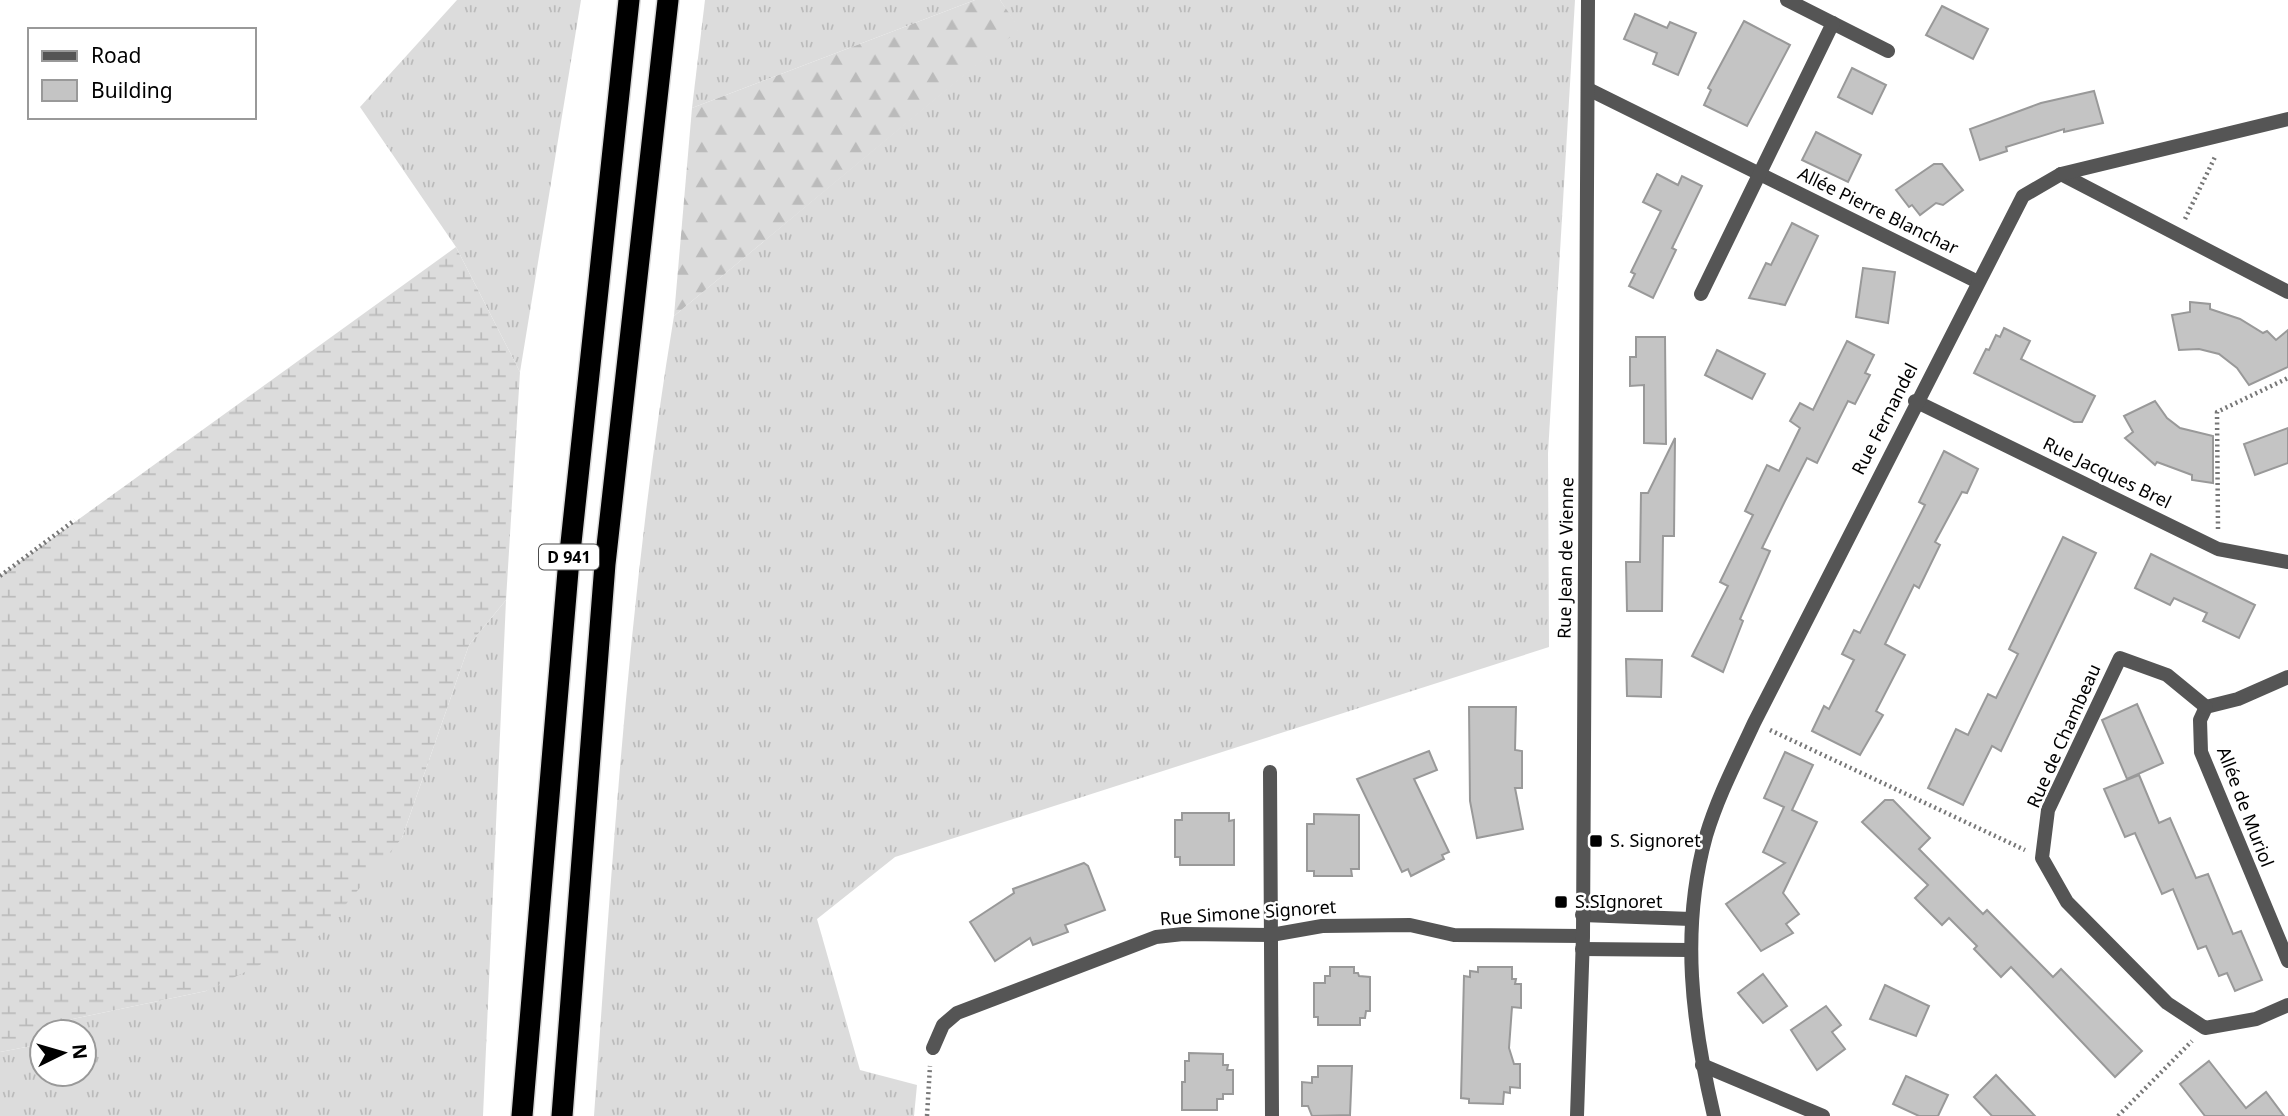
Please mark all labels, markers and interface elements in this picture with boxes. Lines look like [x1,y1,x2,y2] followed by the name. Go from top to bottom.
[28,28,256,119] legend
[91,41,141,69] text: Road
[91,76,173,104] text: Building
[1794,161,1963,260] street label: Allée Pierre Blanchar
[1846,359,1923,478] street label: Rue Fernandel
[2039,431,2176,514] street label: Rue Jacques Brel
[1552,477,1578,639] street label: Rue Jean de Vienne
[539,544,599,570] road number: D 941
[2021,660,2106,811] street label: Rue de Chambeau
[2212,743,2280,870] street label: Allée de Muriol
[1610,828,1701,852] place label: S. Signoret
[1588,833,1604,849] marker: S. Signoret
[1575,889,1663,913] place label: S.SIgnoret
[1159,894,1337,930] street label: Rue Simone Signoret
[1553,894,1569,910] marker: S.SIgnoret
[28,1018,98,1088] north arrow
[66,1043,94,1060] text: N

